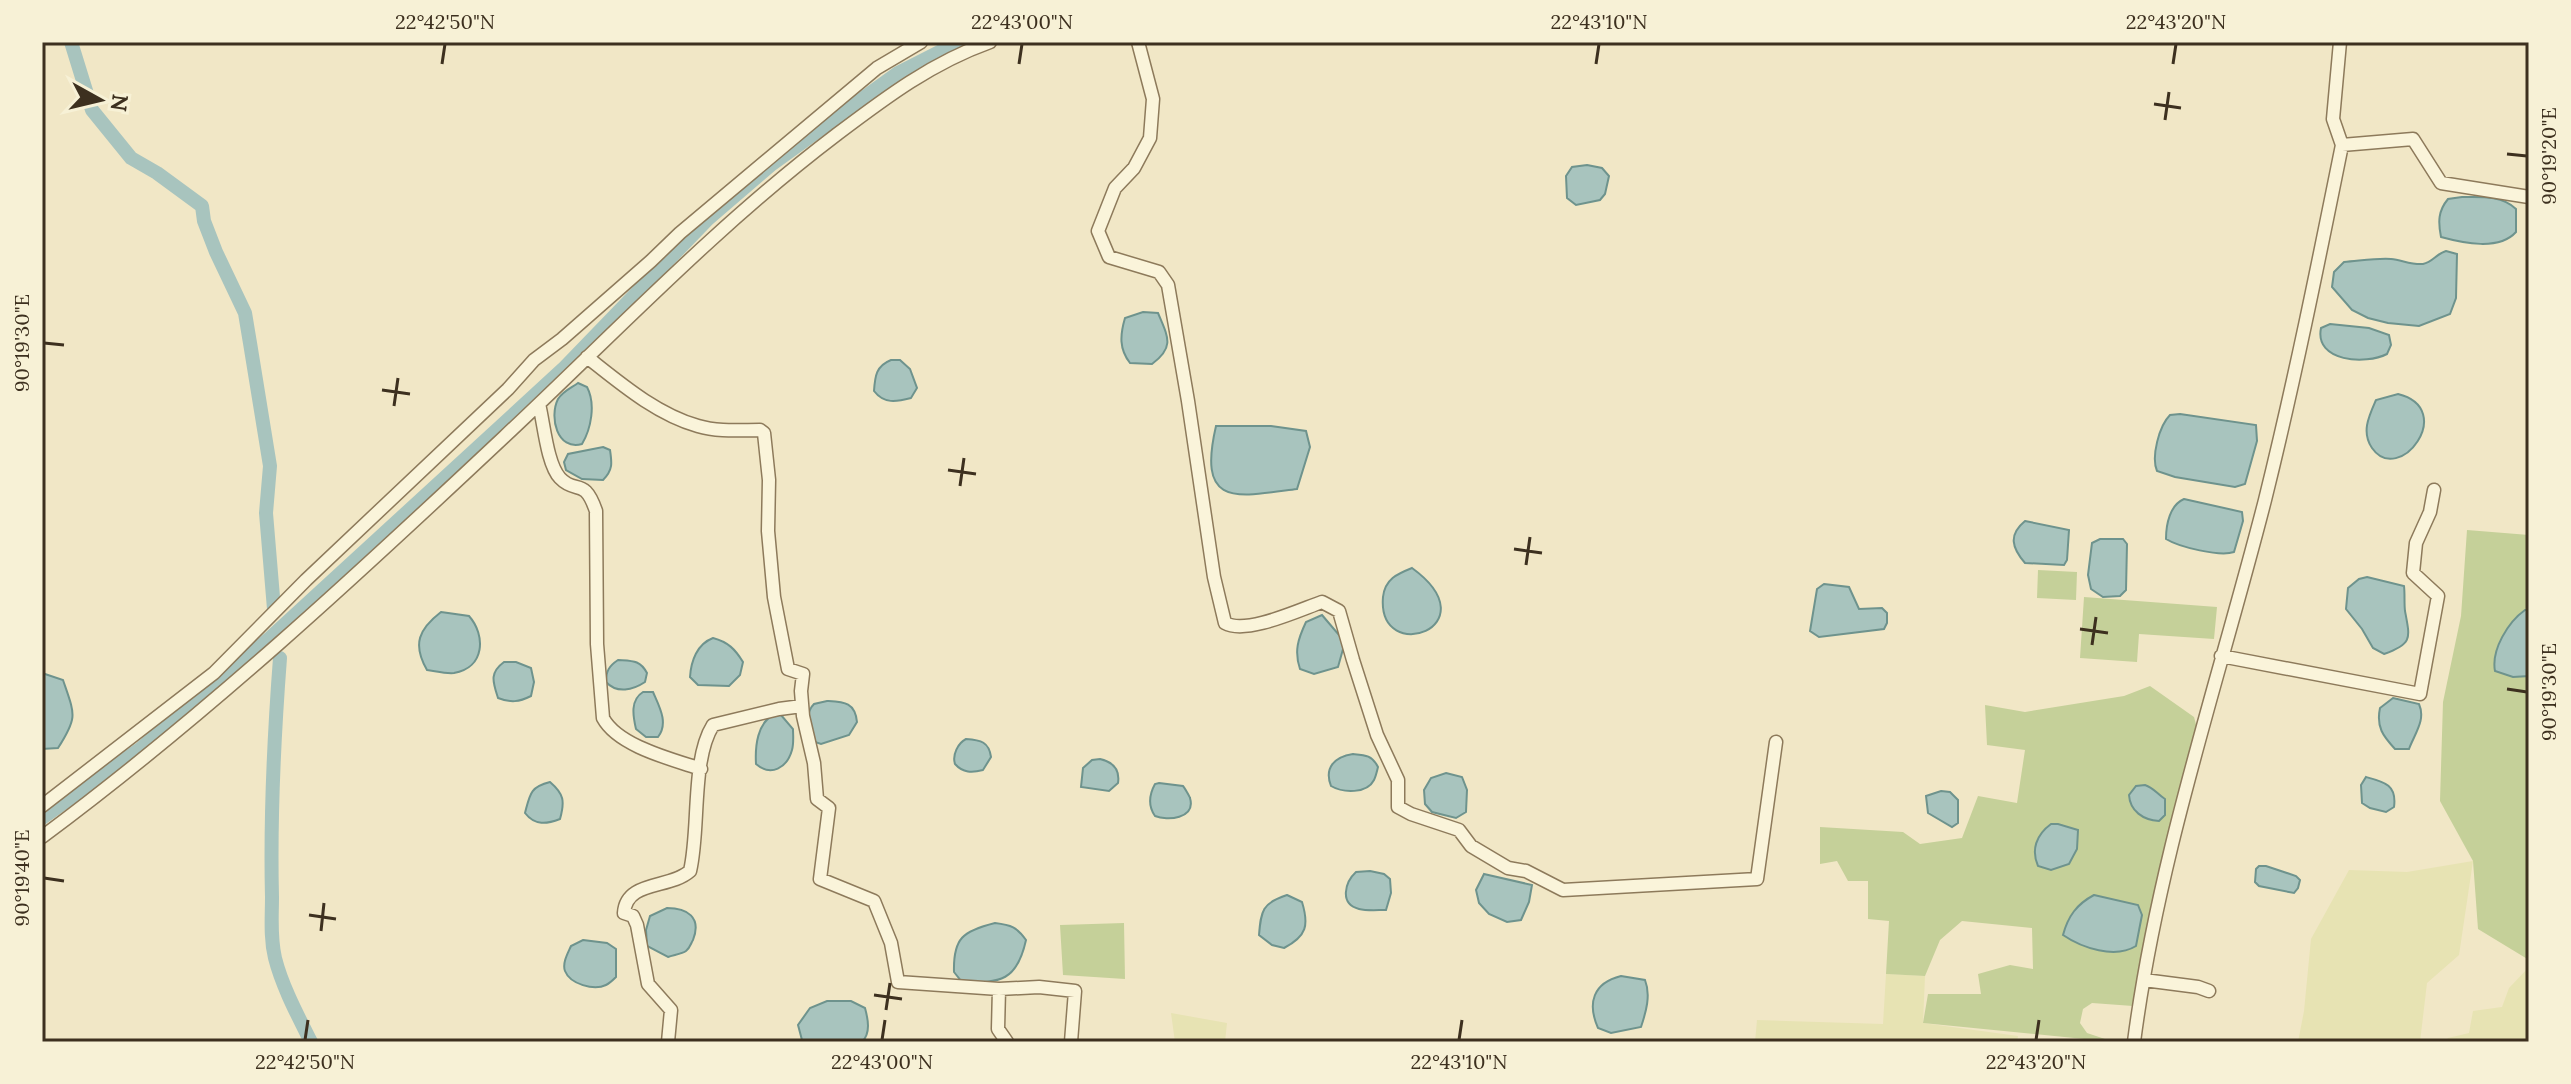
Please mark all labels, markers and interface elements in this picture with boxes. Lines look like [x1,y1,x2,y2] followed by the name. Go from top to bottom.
[395,9,495,34] text: 22°42'50"N
[971,9,1073,34] text: 22°43'00"N
[1551,9,1647,34] text: 22°43'10"N
[2126,9,2226,34] text: 22°43'20"N
[60,60,140,140] north arrow
[105,92,135,113] text: N
[2536,107,2561,205] text: 90°19'20"E
[9,294,34,392] text: 90°19'30"E
[2536,643,2561,741] text: 90°19'30"E
[9,830,34,926] text: 90°19'40"E
[255,1049,355,1074] text: 22°42'50"N
[831,1049,933,1074] text: 22°43'00"N
[1411,1049,1507,1074] text: 22°43'10"N
[1986,1049,2086,1074] text: 22°43'20"N

